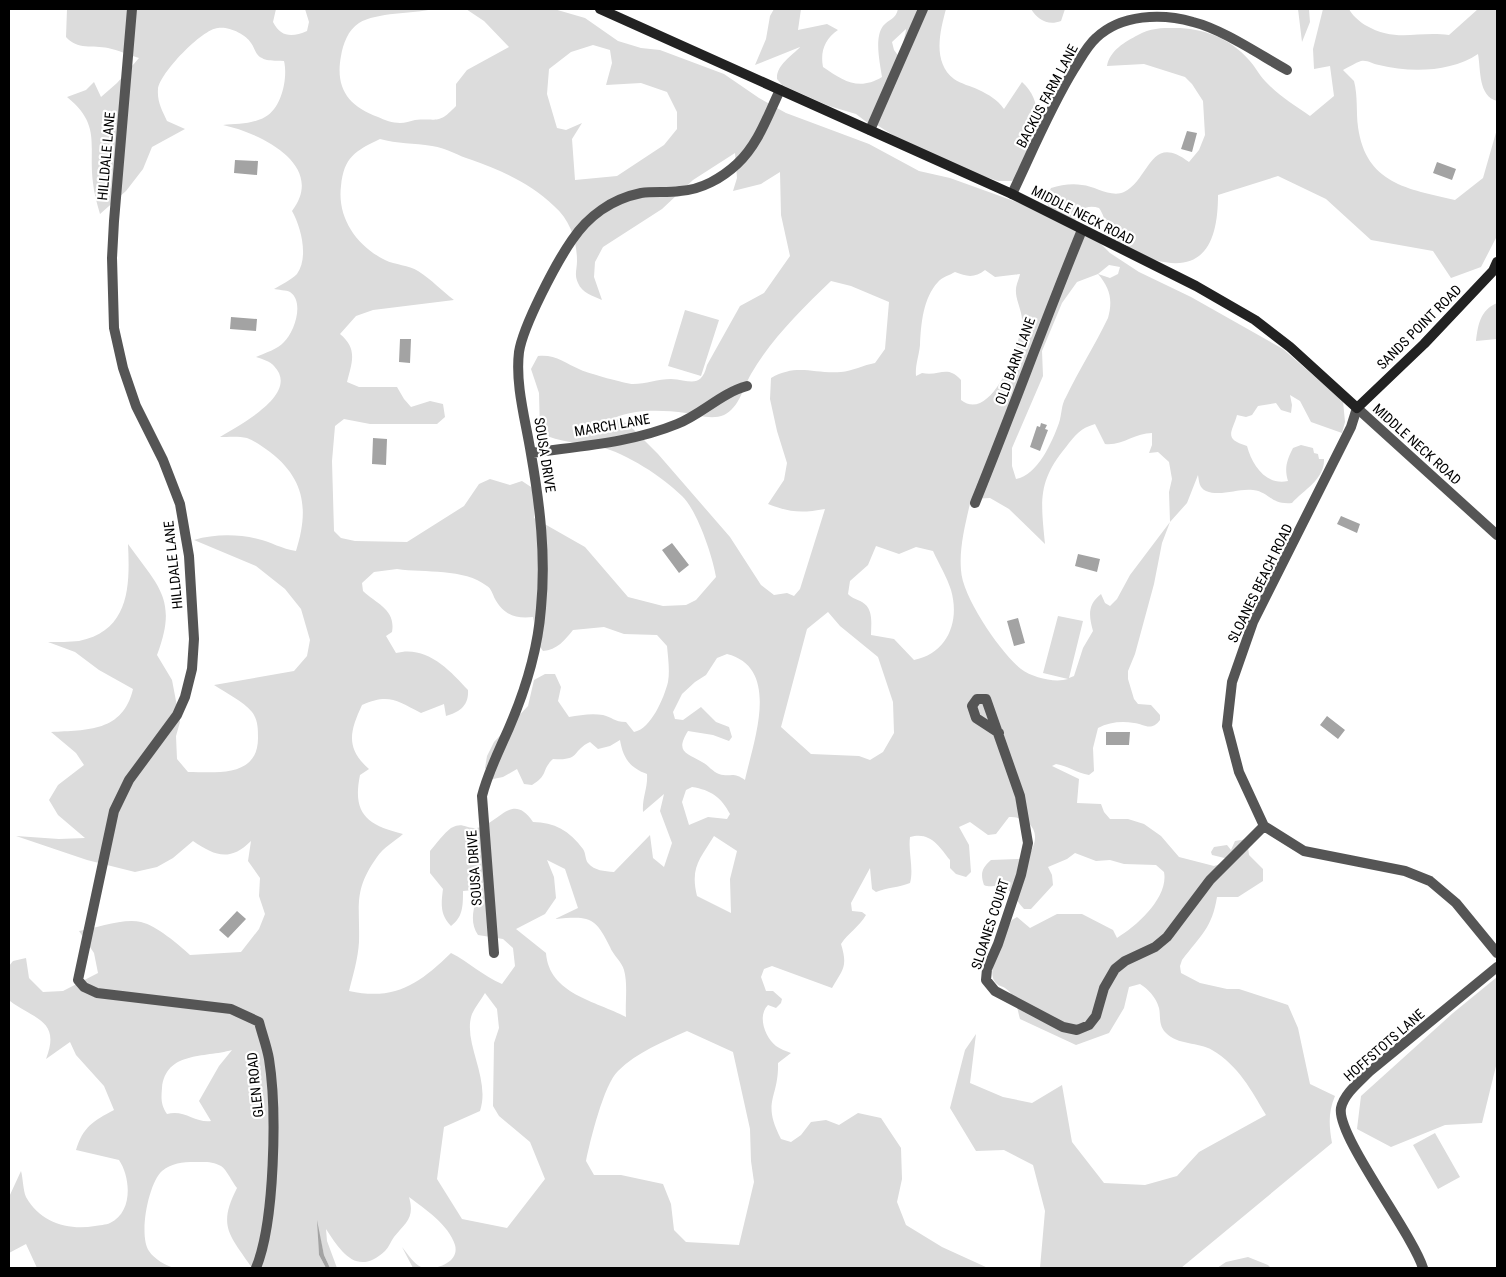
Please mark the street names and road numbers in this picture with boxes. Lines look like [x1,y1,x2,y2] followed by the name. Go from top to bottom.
[1013,41,1081,150] street label: BACKUS FARM LANE
[94,111,118,201] street label: HILLDALE LANE
[1029,182,1137,248] street label: MIDDLE NECK ROAD
[1374,282,1464,372] street label: SANDS POINT ROAD
[992,315,1038,407] street label: OLD BARN LANE
[1370,400,1464,488] street label: MIDDLE NECK ROAD
[573,410,651,440] street label: MARCH LANE
[531,416,559,494] street label: SOUSA DRIVE
[160,520,186,610] street label: HILLDALE LANE
[1224,521,1296,645] street label: SLOANES BEACH ROAD
[463,830,485,906] street label: SOUSA DRIVE
[968,877,1012,971] street label: SLOANES COURT
[1341,1006,1428,1084] street label: HOFFSTOTS LANE
[244,1052,266,1118] street label: GLEN ROAD

